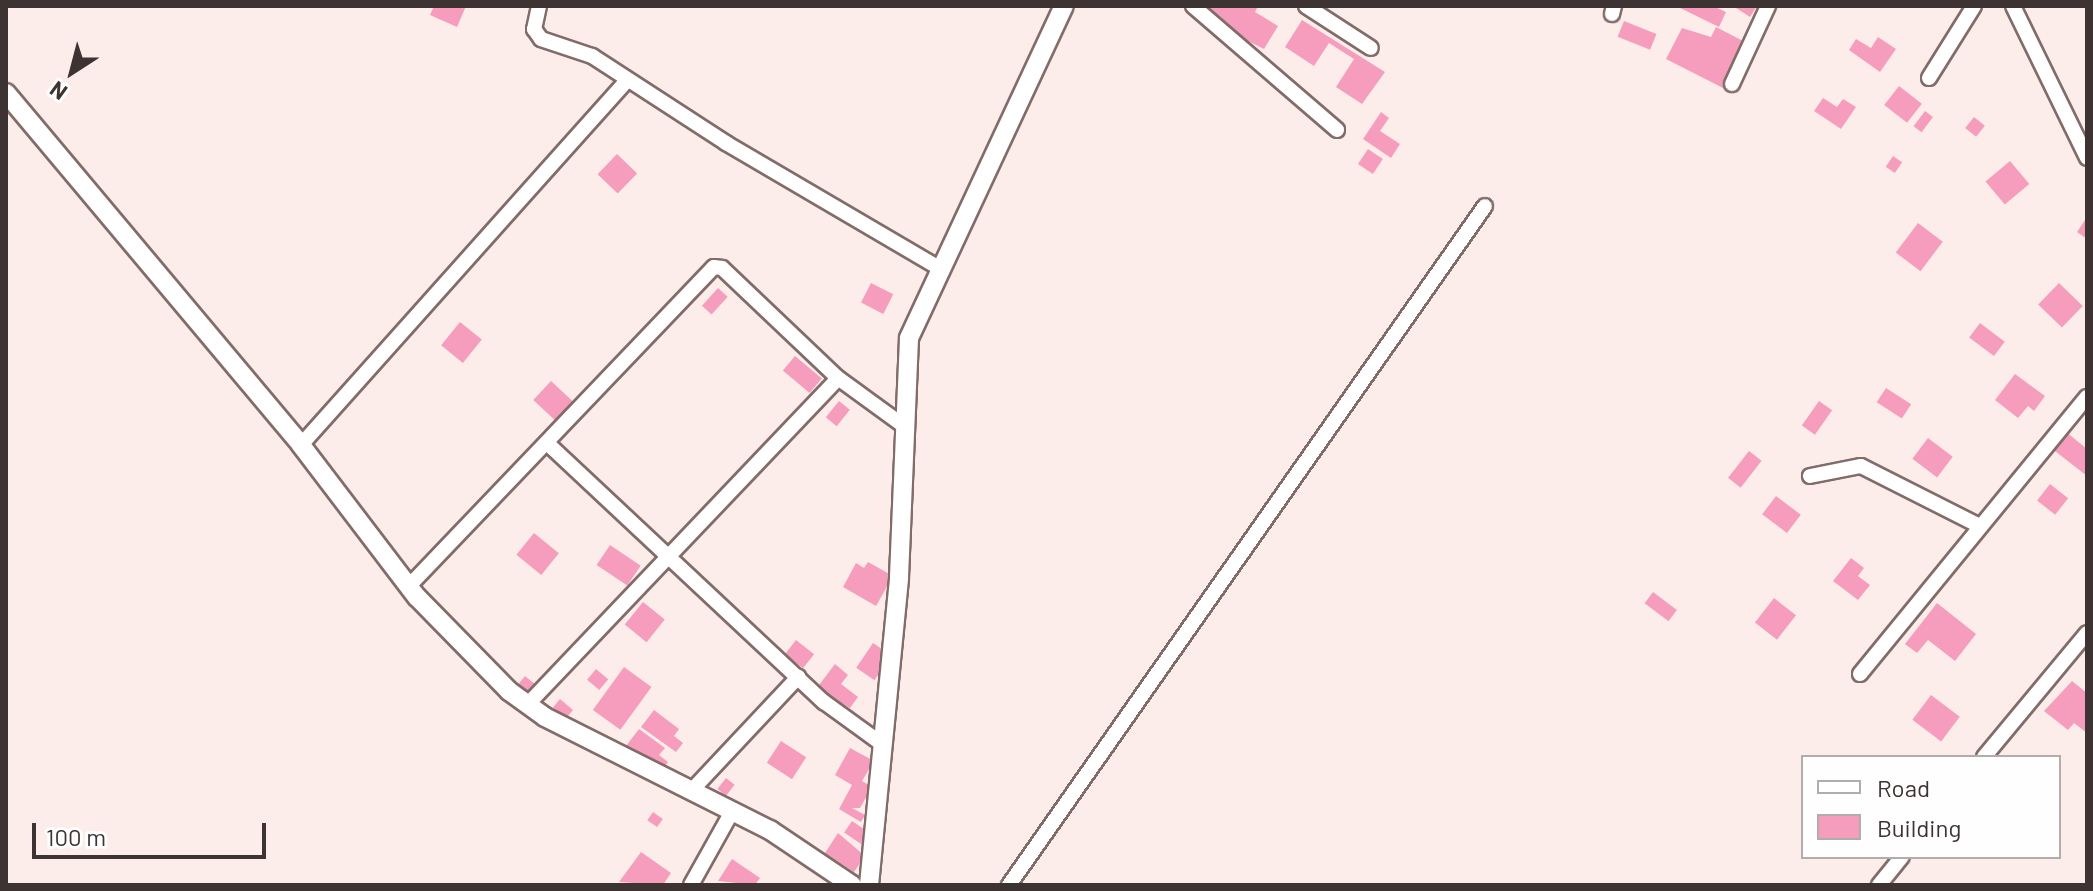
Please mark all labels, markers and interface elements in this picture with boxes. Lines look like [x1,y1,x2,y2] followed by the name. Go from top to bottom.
[32,32,112,112] north arrow
[44,77,71,106] text: N
[1801,755,2061,859] legend
[1877,773,1930,802] text: Road
[36,807,270,857] scale bar
[1877,813,1961,842] text: Building
[46,822,106,851] text: 100 m

